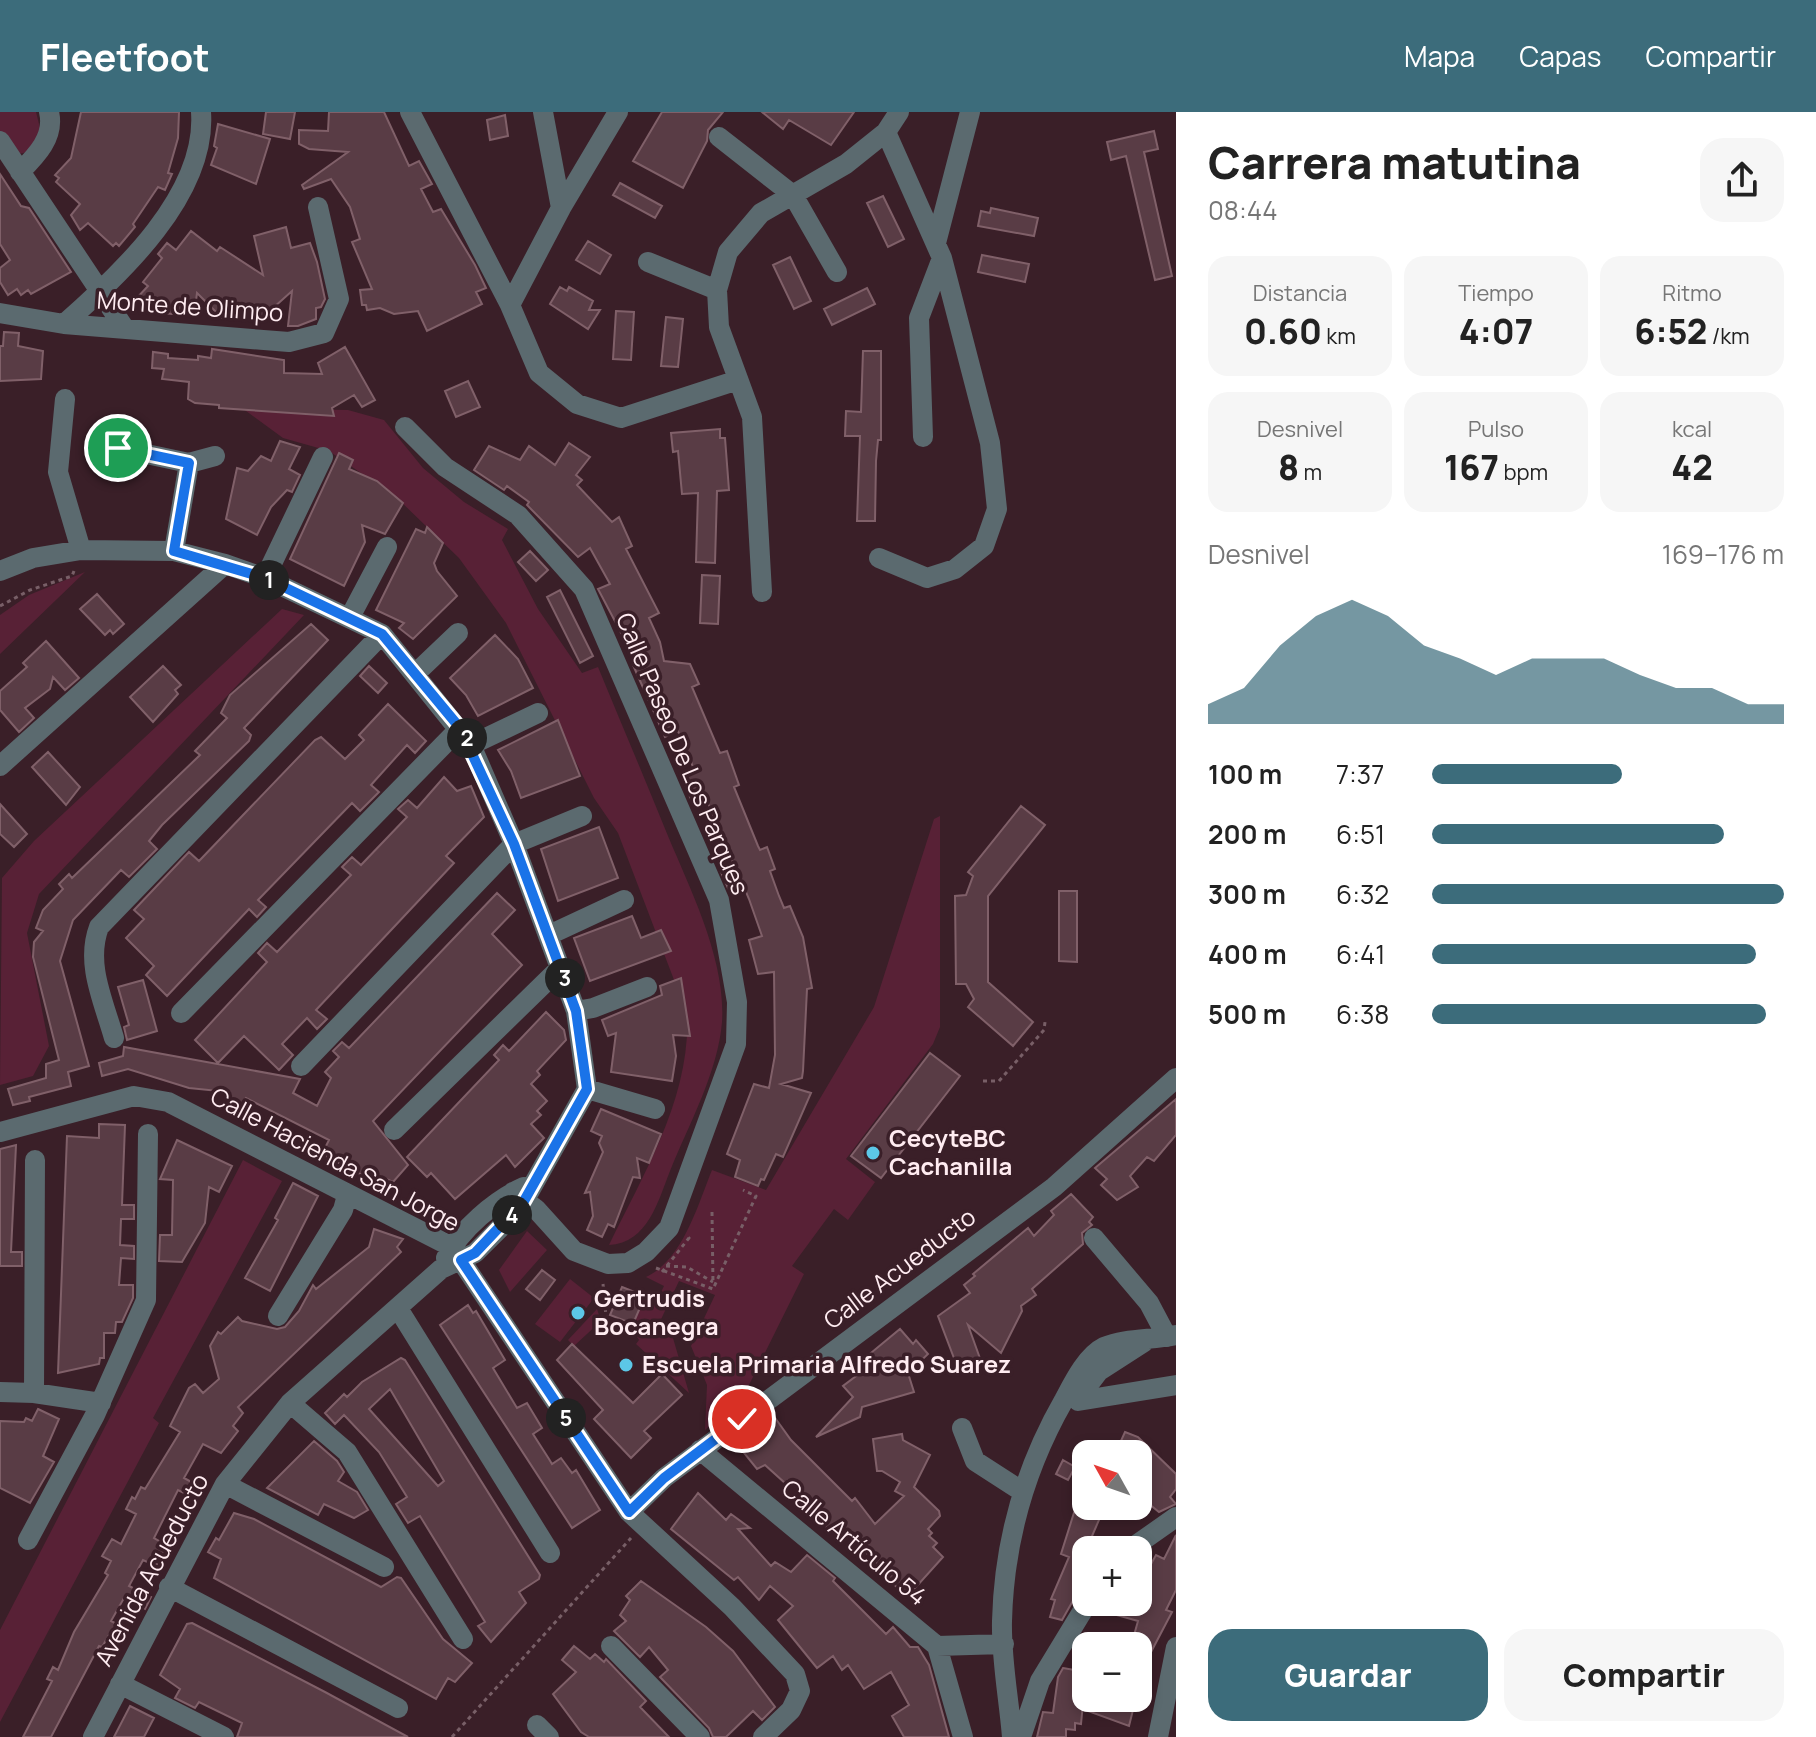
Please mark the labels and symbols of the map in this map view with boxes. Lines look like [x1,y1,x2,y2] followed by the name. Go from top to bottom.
[96,283,285,328] street label: Monte de Olimpo
[84,414,152,482] pin
[249,560,289,600] pin: 1
[609,607,758,899] street label: Calle Paseo De Los Parques
[447,718,487,758] pin: 2
[545,958,585,998] pin: 3
[205,1079,466,1238] street label: Calle Hacienda San Jorge
[889,1121,1012,1182] place label: CecyteBC Cachanilla
[864,1144,882,1162] marker: CecyteBC Cachanilla
[492,1195,532,1235] pin: 4
[816,1200,982,1336] street label: Calle Acueducto
[594,1281,719,1342] place label: Gertrudis Bocanegra
[569,1304,587,1322] marker: Gertrudis Bocanegra
[642,1347,1011,1380] place label: Escuela Primaria Alfredo Suarez
[617,1356,635,1374] marker: Escuela Primaria Alfredo Suarez
[708,1385,776,1453] pin
[546,1398,586,1438] pin: 5
[1072,1440,1152,1520] north arrow
[86,1467,215,1671] street label: Avenida Acueducto
[776,1471,934,1612] street label: Calle Artículo 54

